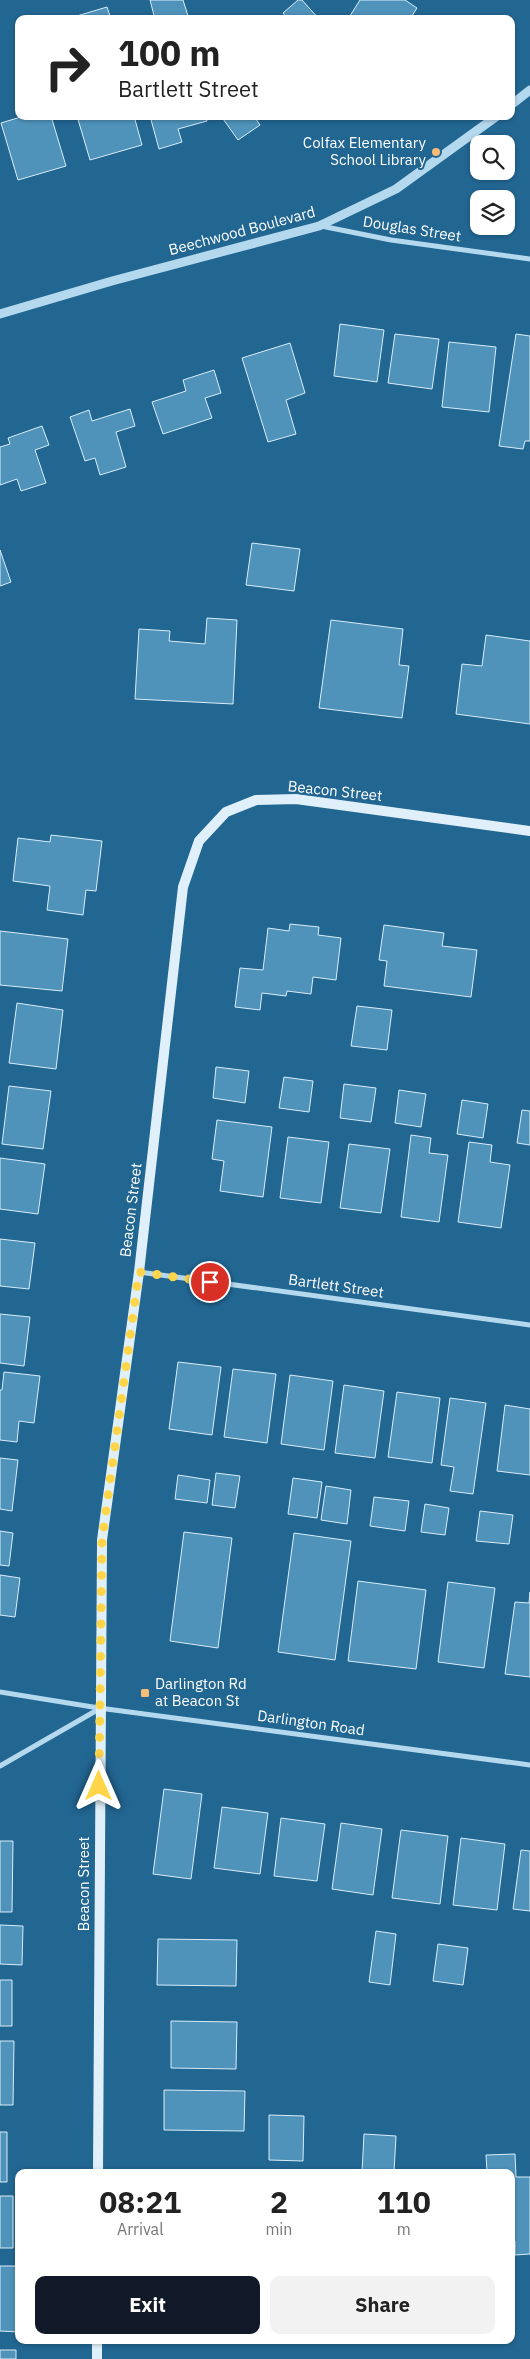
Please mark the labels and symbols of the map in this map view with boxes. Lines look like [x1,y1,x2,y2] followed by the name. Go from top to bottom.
[303,133,427,169] place label: Colfax Elementary School Library
[430,146,442,158] marker: Colfax Elementary School Library
[166,202,317,259] street label: Beechwood Boulevard
[362,211,462,246] street label: Douglas Street
[287,776,383,805] street label: Beacon Street
[115,1162,146,1258] street label: Beacon Street
[189,1261,231,1303] pin
[287,1269,385,1302] street label: Bartlett Street
[155,1674,247,1710] place label: Darlington Rd at Beacon St
[139,1687,151,1699] marker: Darlington Rd at Beacon St
[256,1706,366,1739] street label: Darlington Road
[72,1759,124,1811] position arrow
[74,1836,93,1932] street label: Beacon Street

